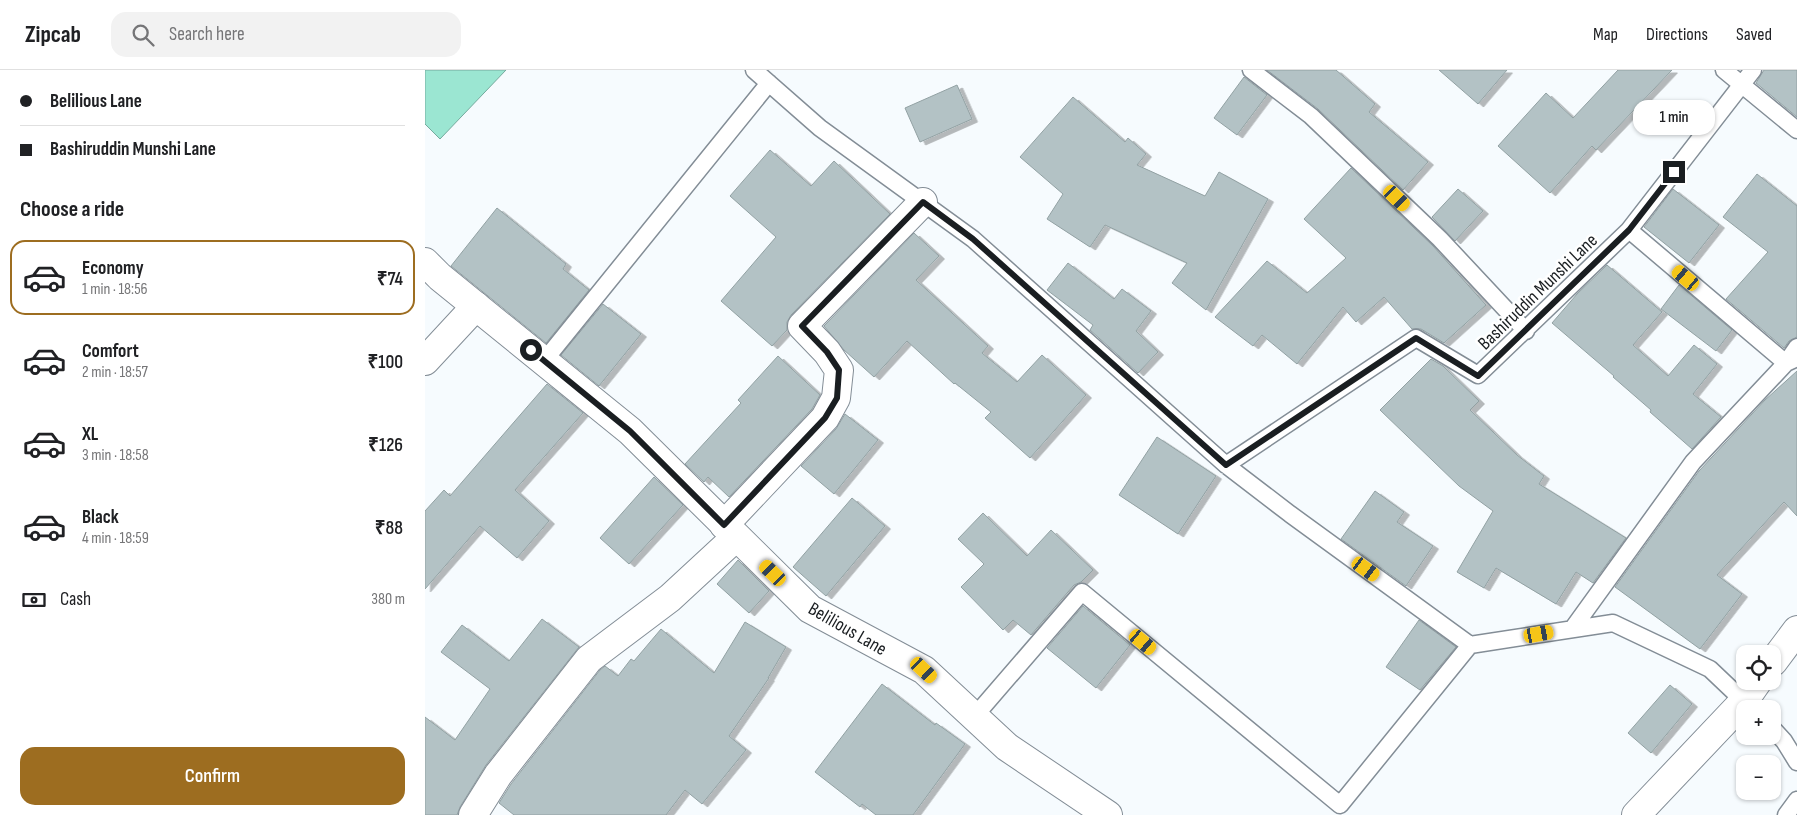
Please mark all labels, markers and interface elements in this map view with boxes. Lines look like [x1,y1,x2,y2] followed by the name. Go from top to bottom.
[111,12,461,57] search box
[25,20,81,49] text: Zipcab
[129,21,157,49] icon: search
[169,23,245,46] text: Search here
[1593,24,1618,45] text: Map
[1646,24,1708,45] text: Directions
[1736,24,1772,45] text: Saved
[50,90,142,113] text: Belilious Lane
[1633,99,1715,134] callout: 1 min
[1659,108,1689,127] text: 1 min
[50,138,216,161] text: Bashiruddin Munshi Lane
[1663,161,1685,183] route end
[1381,182,1413,214] car
[20,196,124,223] text: Choose a ride
[1474,229,1603,355] street label: Bashiruddin Munshi Lane
[22,255,67,300] icon: car
[82,257,144,280] text: Economy
[1669,263,1702,293] car
[377,268,403,291] text: ₹74
[82,280,148,299] text: 1 min · 18:56
[22,338,67,383] icon: car
[520,339,542,361] route start
[82,340,139,363] text: Comfort
[367,351,403,374] text: ₹100
[82,363,148,382] text: 2 min · 18:57
[22,421,67,466] icon: car
[82,423,98,446] text: XL
[368,434,403,457] text: ₹126
[82,446,149,465] text: 3 min · 18:58
[22,504,67,549] icon: car
[82,506,119,529] text: Black
[375,517,403,540] text: ₹88
[82,529,149,548] text: 4 min · 18:59
[1349,554,1382,584] car
[757,557,789,589] car
[20,586,48,614] icon: cash
[60,588,91,611] text: Cash
[371,590,405,609] text: 380 m
[804,598,891,661] street label: Belilious Lane
[1522,624,1555,644] car
[1126,627,1159,657] car
[1736,645,1781,800] map controls
[1736,645,1781,690] button: locate
[907,654,940,686] car
[1736,700,1781,745] button: +
[20,747,405,805] button: Confirm
[1736,755,1781,800] button: −

